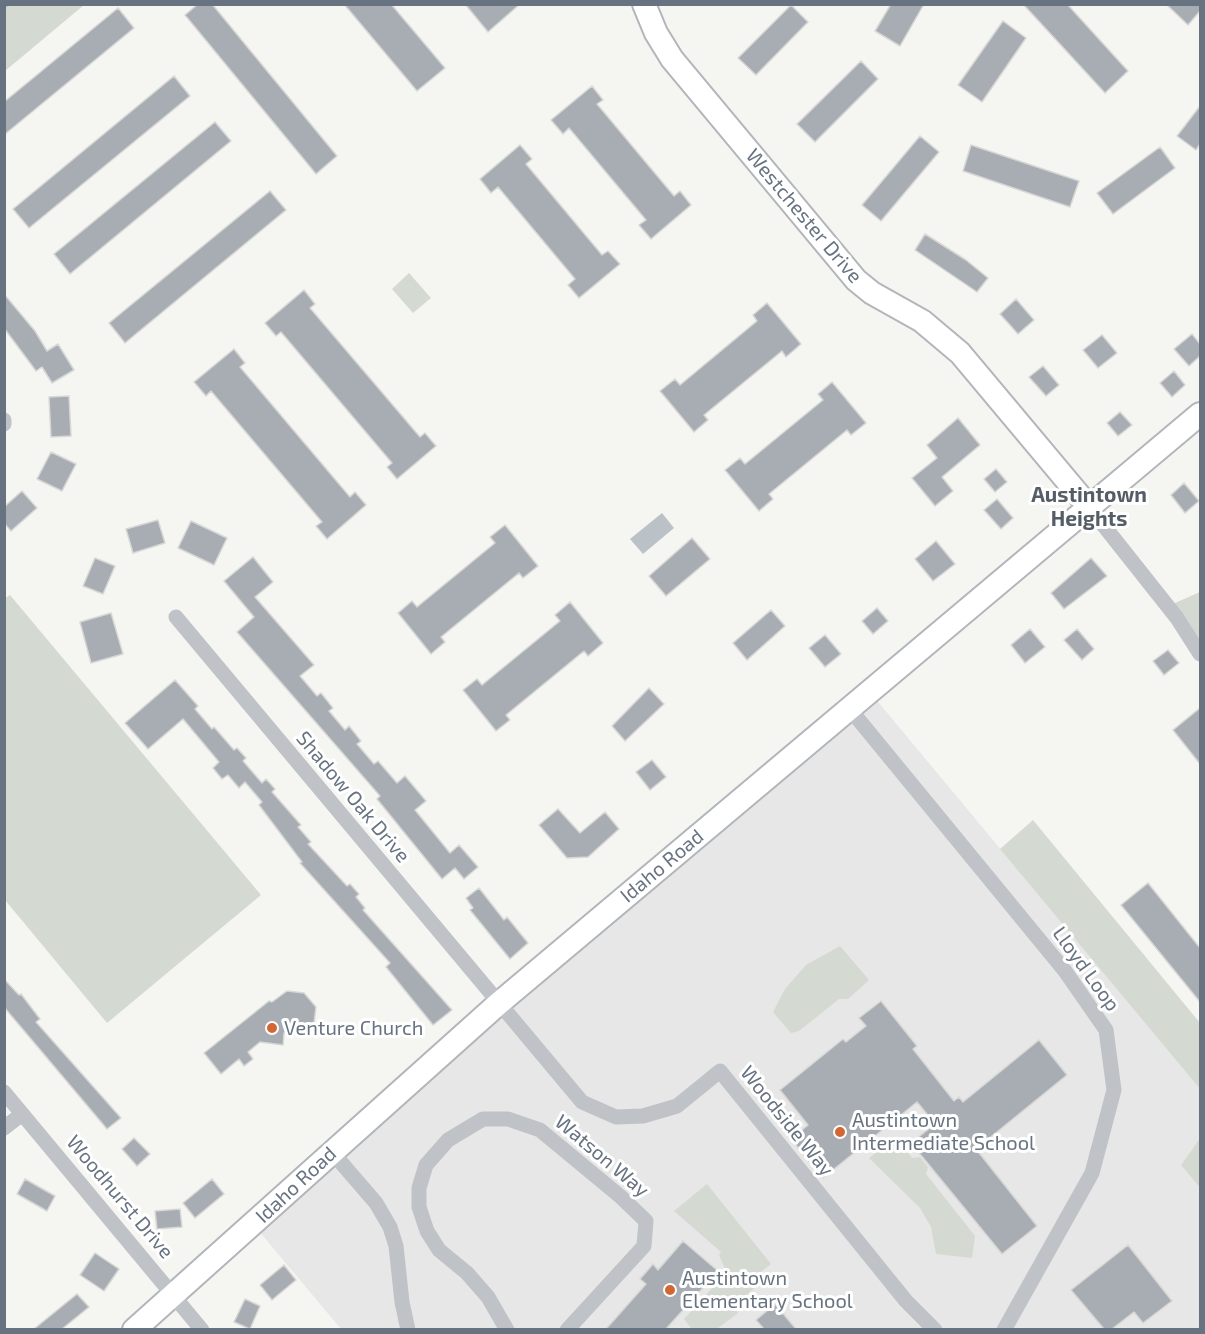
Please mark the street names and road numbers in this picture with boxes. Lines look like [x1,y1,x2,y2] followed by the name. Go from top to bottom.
[741,144,867,288] street label: Westchester Drive
[291,726,415,868] street label: Shadow Oak Drive
[616,824,708,908] street label: Idaho Road
[1047,922,1125,1016] street label: Lloyd Loop
[735,1061,839,1181] street label: Woodside Way
[550,1110,654,1202] street label: Watson Way
[61,1130,179,1264] street label: Woodhurst Drive
[251,1142,341,1228] street label: Idaho Road

